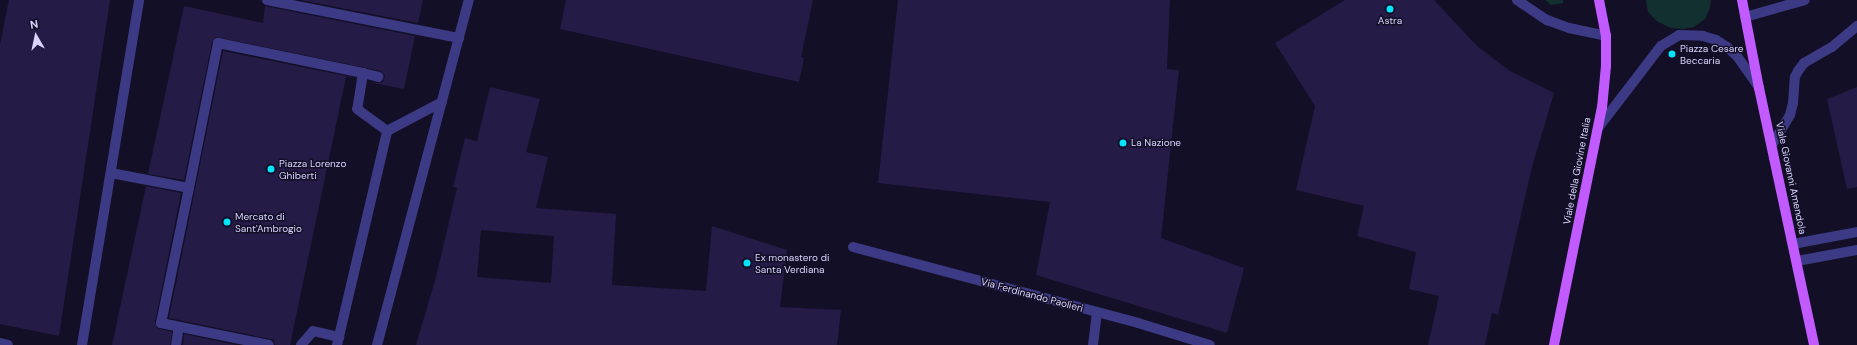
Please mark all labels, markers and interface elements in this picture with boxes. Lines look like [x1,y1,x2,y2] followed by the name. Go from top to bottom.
[1385,4,1395,14] marker: Astra
[1378,15,1402,27] place label: Astra
[16,16,56,56] north arrow
[29,17,39,32] text: N
[1680,42,1743,66] place label: Piazza Cesare Beccaria
[1667,49,1677,59] marker: Piazza Cesare Beccaria
[1561,116,1593,226] street label: Viale della Giovine Italia
[1773,121,1809,235] street label: Viale Giovanni Amendola
[1131,137,1181,149] place label: La Nazione
[1118,138,1128,148] marker: La Nazione
[279,157,346,180] place label: Piazza Lorenzo Ghiberti
[266,164,276,174] marker: Piazza Lorenzo Ghiberti
[235,210,302,234] place label: Mercato di Sant'Ambrogio
[222,217,232,227] marker: Mercato di Sant'Ambrogio
[755,251,829,274] place label: Ex monastero di Santa Verdiana
[742,258,752,268] marker: Ex monastero di Santa Verdiana
[980,276,1084,314] street label: Via Ferdinando Paolieri

